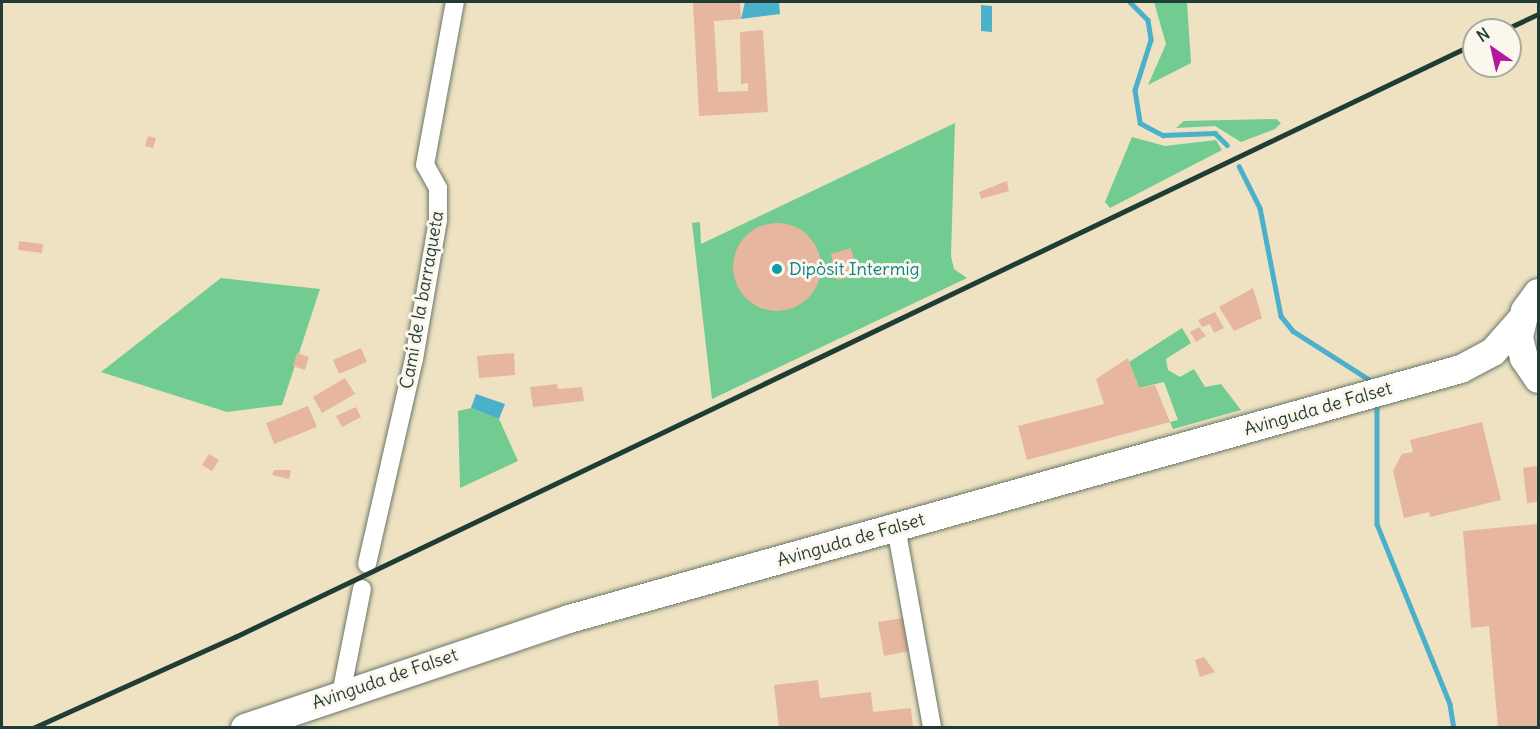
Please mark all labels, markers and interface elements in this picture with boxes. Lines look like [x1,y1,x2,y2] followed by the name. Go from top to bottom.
[1462,18,1522,78] north arrow
[1473,23,1493,46] text: N
[396,209,448,391] street label: Camí de la barraqueta
[789,258,919,280] place label: Dipòsit Intermig
[770,262,784,276] marker: Dipòsit Intermig
[1242,378,1394,440] street label: Avinguda de Falset
[775,509,927,571] street label: Avinguda de Falset
[309,644,461,714] street label: Avinguda de Falset

